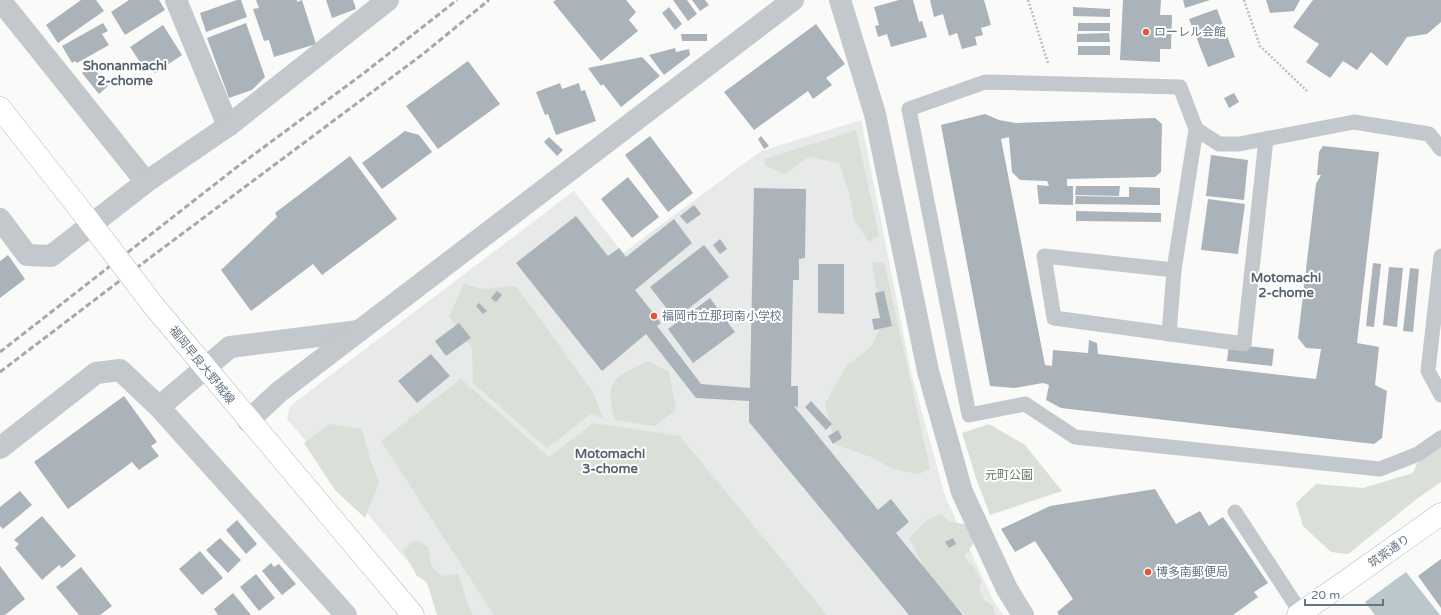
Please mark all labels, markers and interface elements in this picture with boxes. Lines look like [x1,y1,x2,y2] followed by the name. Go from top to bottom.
[1154,25,1226,39] place label: ローレル会館
[1141,27,1151,37] marker: ローレル会館
[83,58,167,89] district label: Shonanmachi 2-chome
[1251,270,1321,301] district label: Motomachi 2-chome
[662,309,782,323] place label: 福岡市立那珂南小学校
[649,311,659,321] marker: 福岡市立那珂南小学校
[166,323,238,407] street label: 福岡早良大野城線
[575,446,645,477] district label: Motomachi 3-chome
[985,468,1033,482] park label: 元町公園
[1365,531,1413,571] street label: 筑紫通り
[1156,565,1228,579] place label: 博多南郵便局
[1143,567,1153,577] marker: 博多南郵便局
[1305,581,1383,607] scale bar
[1311,588,1340,602] text: 20 m

